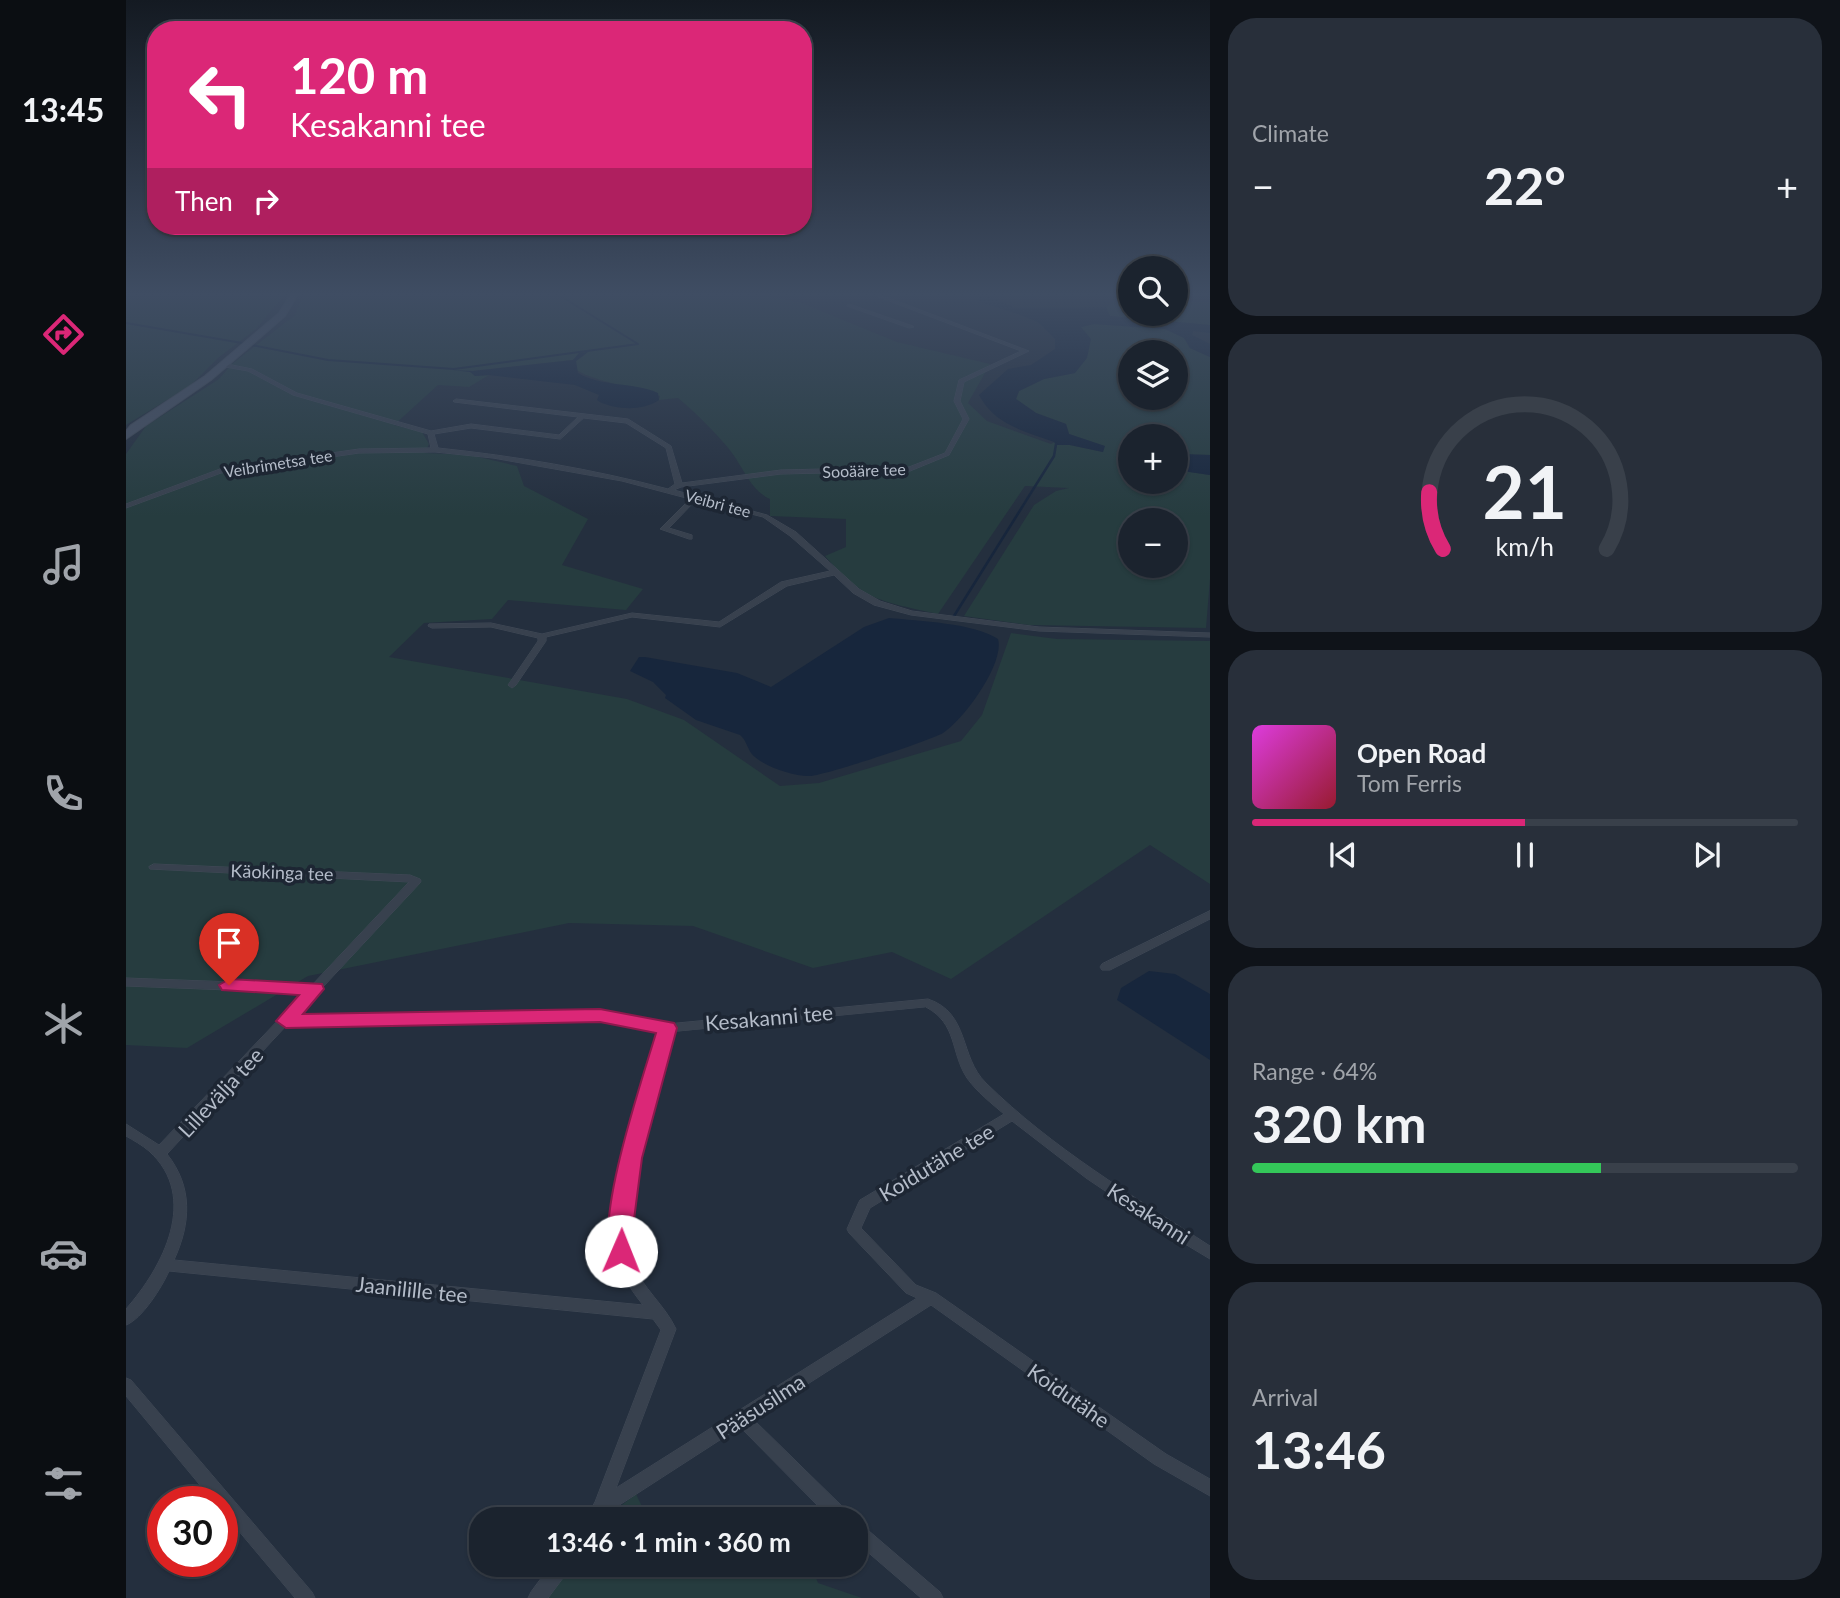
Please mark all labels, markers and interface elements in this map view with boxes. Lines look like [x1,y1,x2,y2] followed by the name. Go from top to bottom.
[290,46,428,104] text: 120 m
[175,49,266,140] icon: left
[22,90,104,129] text: 13:45
[290,105,486,144] text: Kesakanni tee
[1252,119,1329,147] text: Climate
[1484,154,1566,216] text: 22°
[1252,163,1274,209] text: −
[1776,163,1798,209] text: +
[247,182,285,220] icon: right
[175,185,233,217] text: Then
[1118,256,1188,578] map controls
[1118,256,1188,326] button: search
[39,310,88,359] icon: directions
[1118,340,1188,410] button: layers
[1118,424,1188,494] button: +
[222,445,334,481] street label: Veibrimetsa tee
[1483,447,1567,535] text: 21
[822,459,906,481] street label: Sooääre tee
[683,485,753,521] street label: Veibri tee
[1118,508,1188,578] button: −
[1496,531,1554,561] text: km/h
[39,540,88,589] icon: music
[1357,737,1486,769] text: Open Road
[39,769,88,818] icon: phone
[1357,769,1462,797] text: Tom Ferris
[1324,836,1362,874] icon: previous
[1506,836,1544,874] icon: pause
[1688,836,1726,874] icon: next
[230,859,334,885] street label: Käokinga tee
[199,913,259,985] pin
[210,924,248,962] icon: arrive
[39,999,88,1048] icon: climate
[704,999,834,1035] street label: Kesakanni tee
[172,1042,268,1142] street label: Lillevälja tee
[1252,1057,1377,1085] text: Range · 64%
[1252,1092,1426,1154] text: 320 km
[874,1118,998,1206] street label: Koidutähe tee
[1103,1177,1195,1249] street label: Kesakanni
[584,1214,658,1288] position arrow
[39,1229,88,1278] icon: car
[355,1271,469,1307] street label: Jaanilille tee
[1023,1358,1115,1432] street label: Koidutähe
[711,1368,809,1444] street label: Pääsusilma
[1252,1383,1318,1411] text: Arrival
[1252,1418,1386,1480] text: 13:46
[39,1459,88,1508] icon: filters
[147,1486,238,1577] speed limit sign: 30
[546,1526,791,1558] text: 13:46 · 1 min · 360 m

